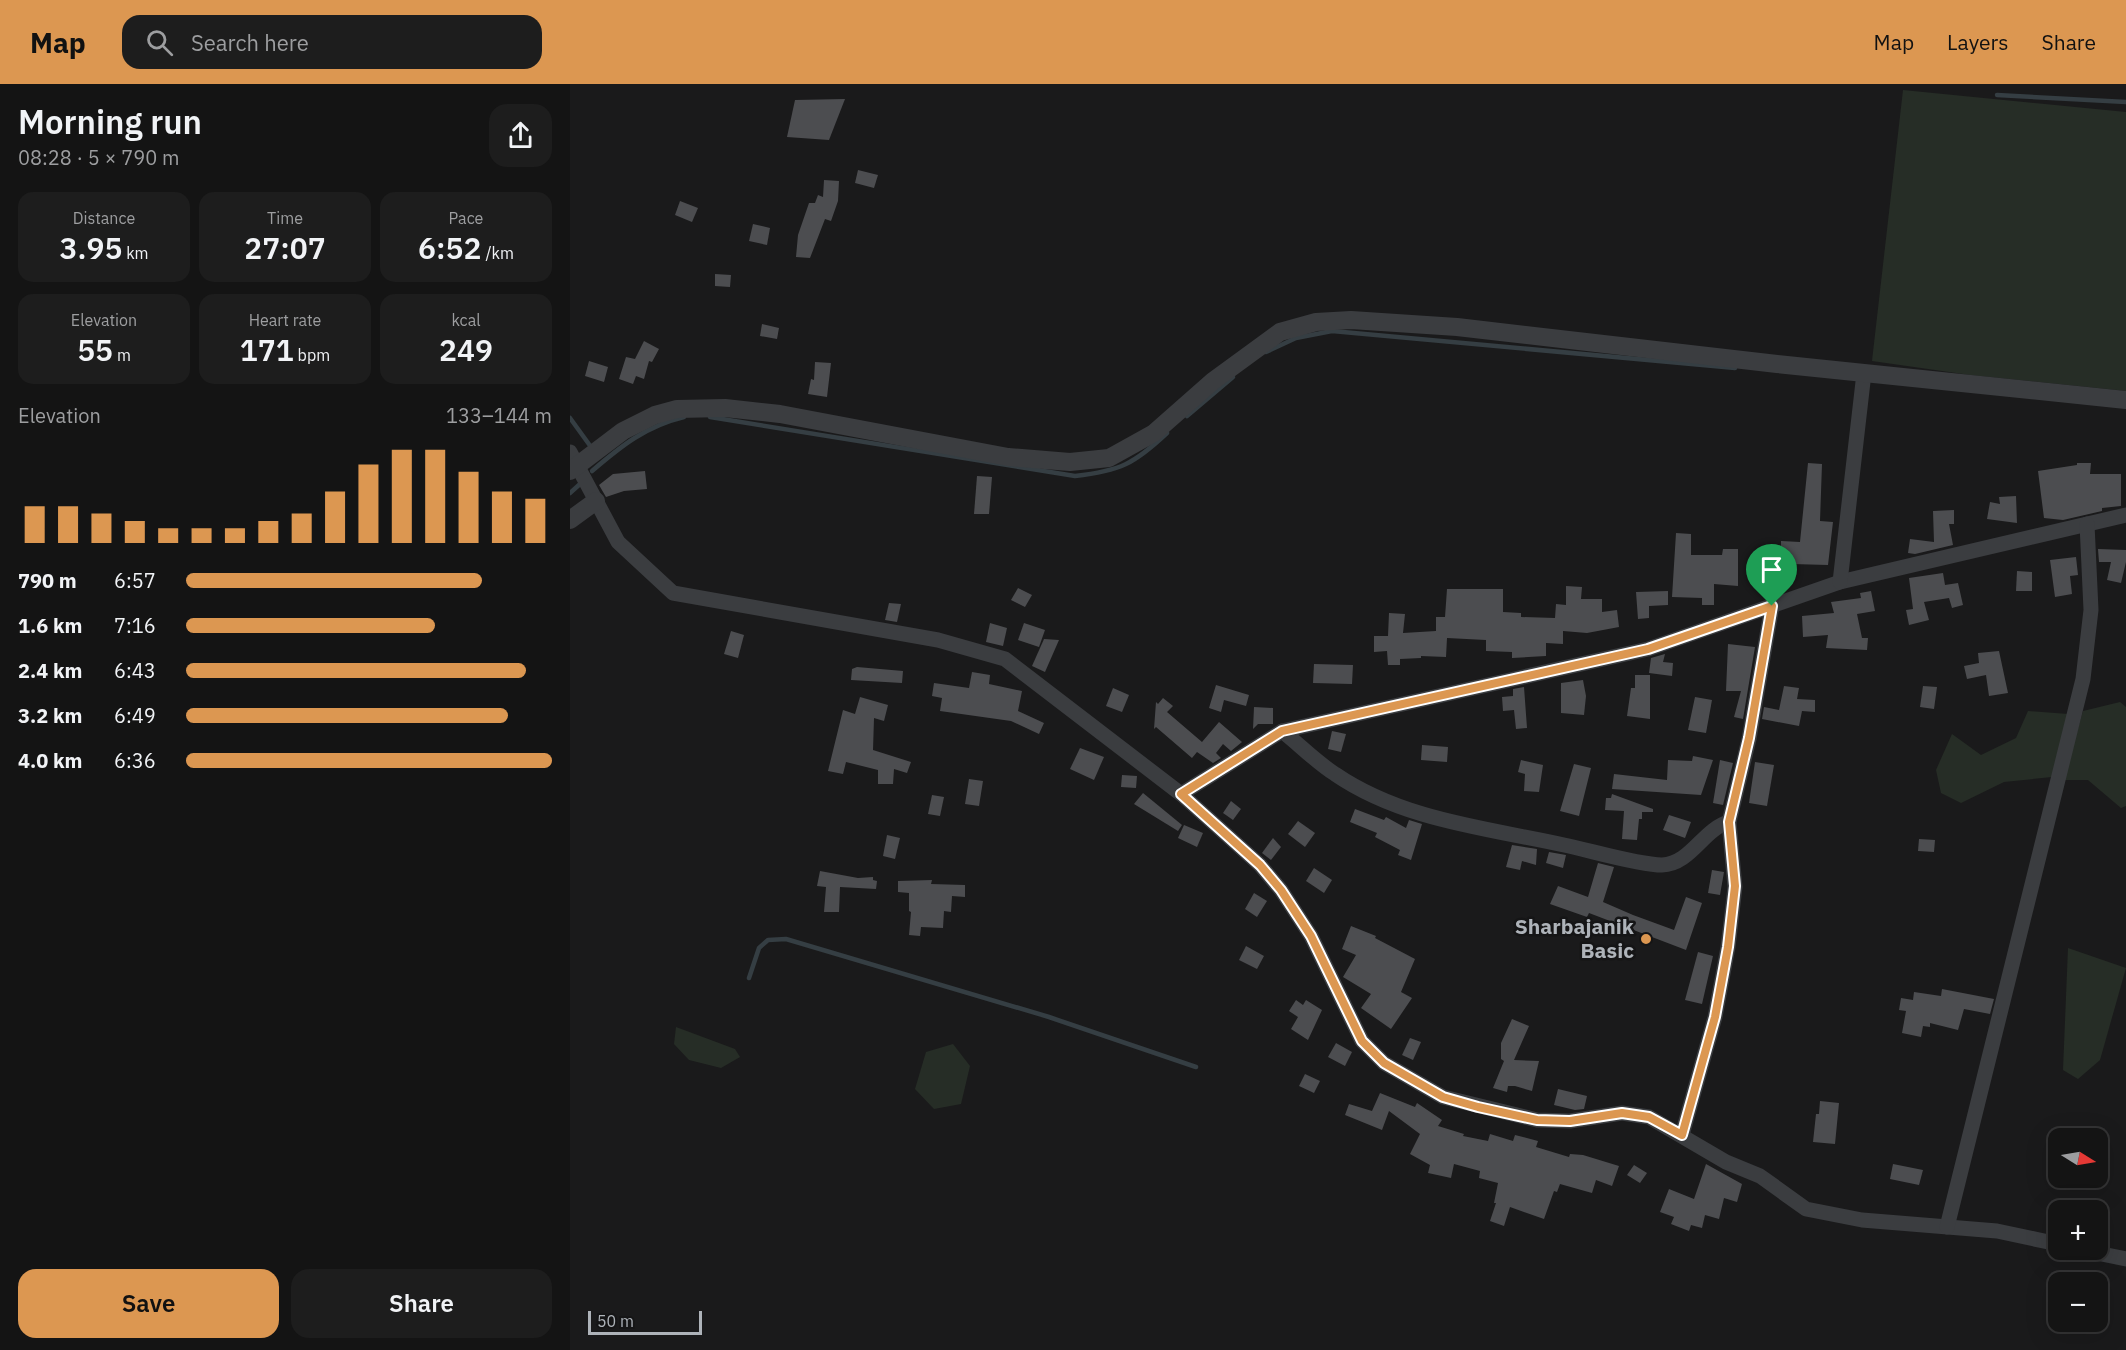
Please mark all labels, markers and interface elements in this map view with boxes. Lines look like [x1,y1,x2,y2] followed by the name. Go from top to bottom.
[122,15,542,69] search box
[30,24,86,61] text: Map
[143,26,176,59] icon: search
[191,28,309,57] text: Search here
[1874,28,1914,56] text: Map
[1947,28,2009,56] text: Layers
[2042,28,2096,56] text: Share
[18,100,202,143] text: Morning run
[489,104,552,167] button: share
[18,144,179,171] text: 08:28 · 5 × 790 m
[73,208,135,228] text: Distance
[267,208,303,228] text: Time
[449,208,483,228] text: Pace
[59,228,122,267] text: 3.95
[244,228,326,267] text: 27:07
[418,228,482,267] text: 6:52
[122,243,149,263] text: km
[482,243,514,263] text: /km
[71,310,137,330] text: Elevation
[249,310,321,330] text: Heart rate
[451,310,481,330] text: kcal
[77,330,113,369] text: 55
[240,330,294,369] text: 171
[439,330,493,369] text: 249
[113,345,131,365] text: m
[294,345,330,365] text: bpm
[18,402,101,429] text: Elevation
[446,402,552,429] text: 133–144 m
[1746,544,1797,606] pin
[1755,553,1788,586] icon: arrive
[18,567,77,594] text: 790 m
[114,567,156,594] text: 6:57
[18,612,82,639] text: 1.6 km
[114,612,156,639] text: 7:16
[18,657,82,684] text: 2.4 km
[114,657,156,684] text: 6:43
[18,702,82,729] text: 3.2 km
[114,702,156,729] text: 6:49
[18,747,82,774] text: 4.0 km
[114,747,156,774] text: 6:36
[1515,912,1635,964] place label: Sharbajanik Basic
[1639,932,1653,946] marker: Sharbajanik Basic
[2048,1128,2108,1188] north arrow
[2048,1128,2108,1332] map controls
[2048,1200,2108,1260] button: +
[18,1269,279,1338] button: Save
[291,1269,552,1338] button: Share
[2048,1272,2108,1332] button: −
[588,1308,702,1336] scale bar
[597,1311,634,1331] text: 50 m

